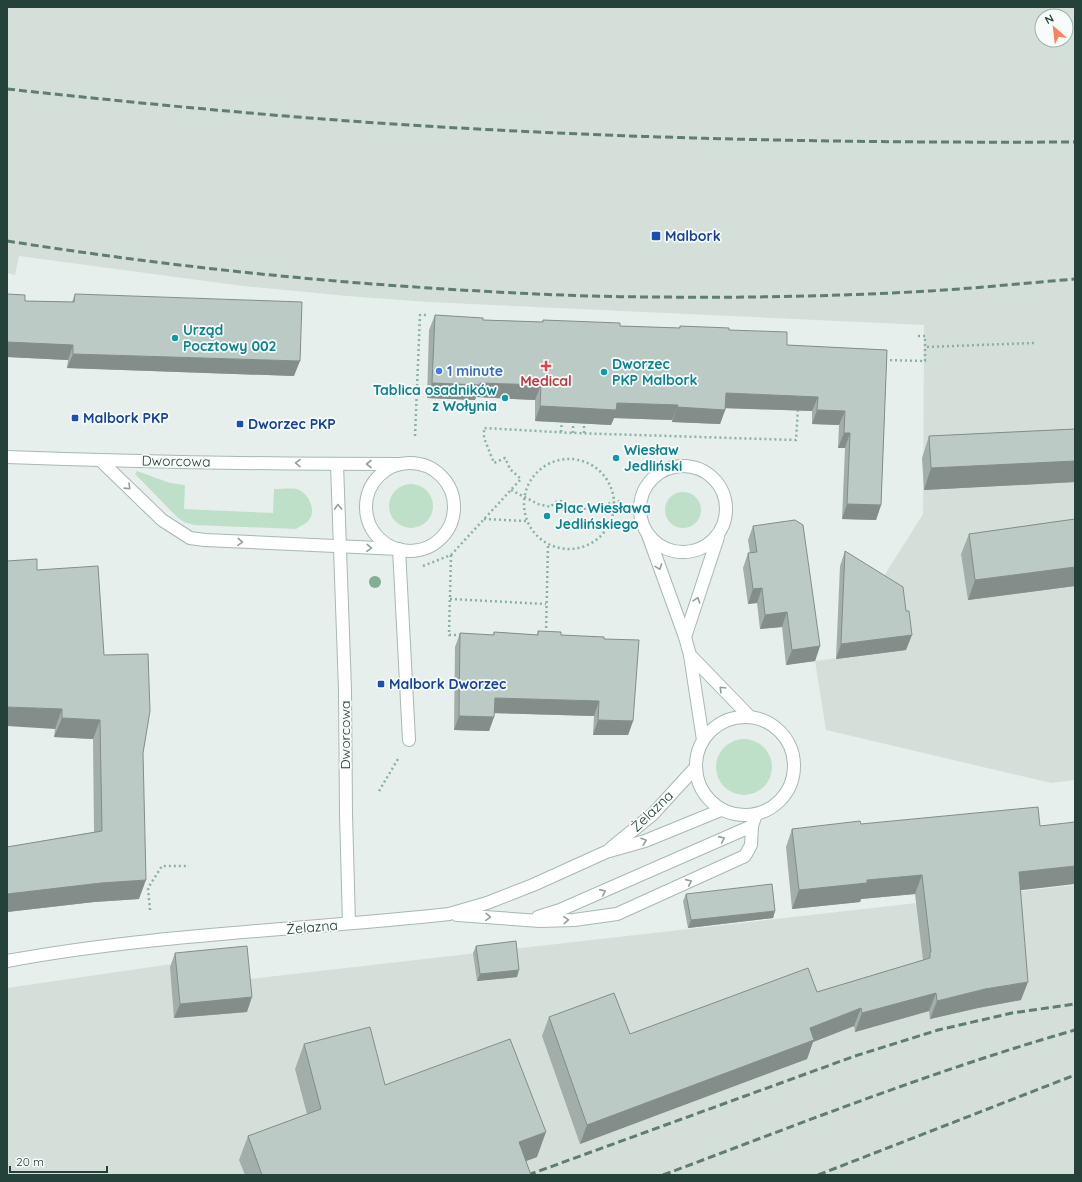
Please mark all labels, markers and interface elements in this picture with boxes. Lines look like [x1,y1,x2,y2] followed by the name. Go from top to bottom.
[1034,8,1074,48] north arrow
[1042,11,1056,27] text: N
[665,227,721,245] place label: Malbork
[650,230,662,242] marker: Malbork
[183,321,277,355] place label: Urząd Pocztowy 002
[170,333,180,343] marker: Urząd Pocztowy 002
[612,355,698,389] place label: Dworzec PKP Malbork
[541,361,551,371] marker: Medical
[447,362,503,380] place label: 1 minute
[434,366,444,376] marker: 1 minute
[599,367,609,377] marker: Dworzec PKP Malbork
[520,372,572,390] place label: Medical
[373,381,497,415] place label: Tablica osadników z Wołynia
[500,393,510,403] marker: Tablica osadników z Wołynia
[83,409,169,427] place label: Malbork PKP
[70,413,80,423] marker: Malbork PKP
[248,415,336,433] place label: Dworzec PKP
[235,419,245,429] marker: Dworzec PKP
[624,441,682,475] place label: Wiesław Jedliński
[141,451,211,471] street label: Dworcowa
[611,453,621,463] marker: Wiesław Jedliński
[295,459,301,467] one-way arrow
[366,460,372,468] one-way arrow
[123,482,131,490] one-way arrow
[555,499,651,533] place label: Plac Wiesława Jedlińskiego
[334,504,343,510] one-way arrow
[542,511,552,521] marker: Plac Wiesława Jedlińskiego
[237,537,243,546] one-way arrow
[366,543,372,552] one-way arrow
[655,564,663,571] one-way arrow
[692,596,701,603] one-way arrow
[389,675,506,693] place label: Malbork Dworzec
[376,679,386,689] marker: Malbork Dworzec
[720,686,727,694] one-way arrow
[336,701,354,769] street label: Dworcowa
[627,786,677,836] street label: Żelazna
[718,836,725,844] one-way arrow
[640,838,647,846] one-way arrow
[685,879,692,887] one-way arrow
[599,888,606,896] one-way arrow
[485,913,491,922] one-way arrow
[285,916,339,938] street label: Żelazna
[563,916,569,924] one-way arrow
[10,1148,107,1174] scale bar
[16,1154,44,1169] text: 20 m

